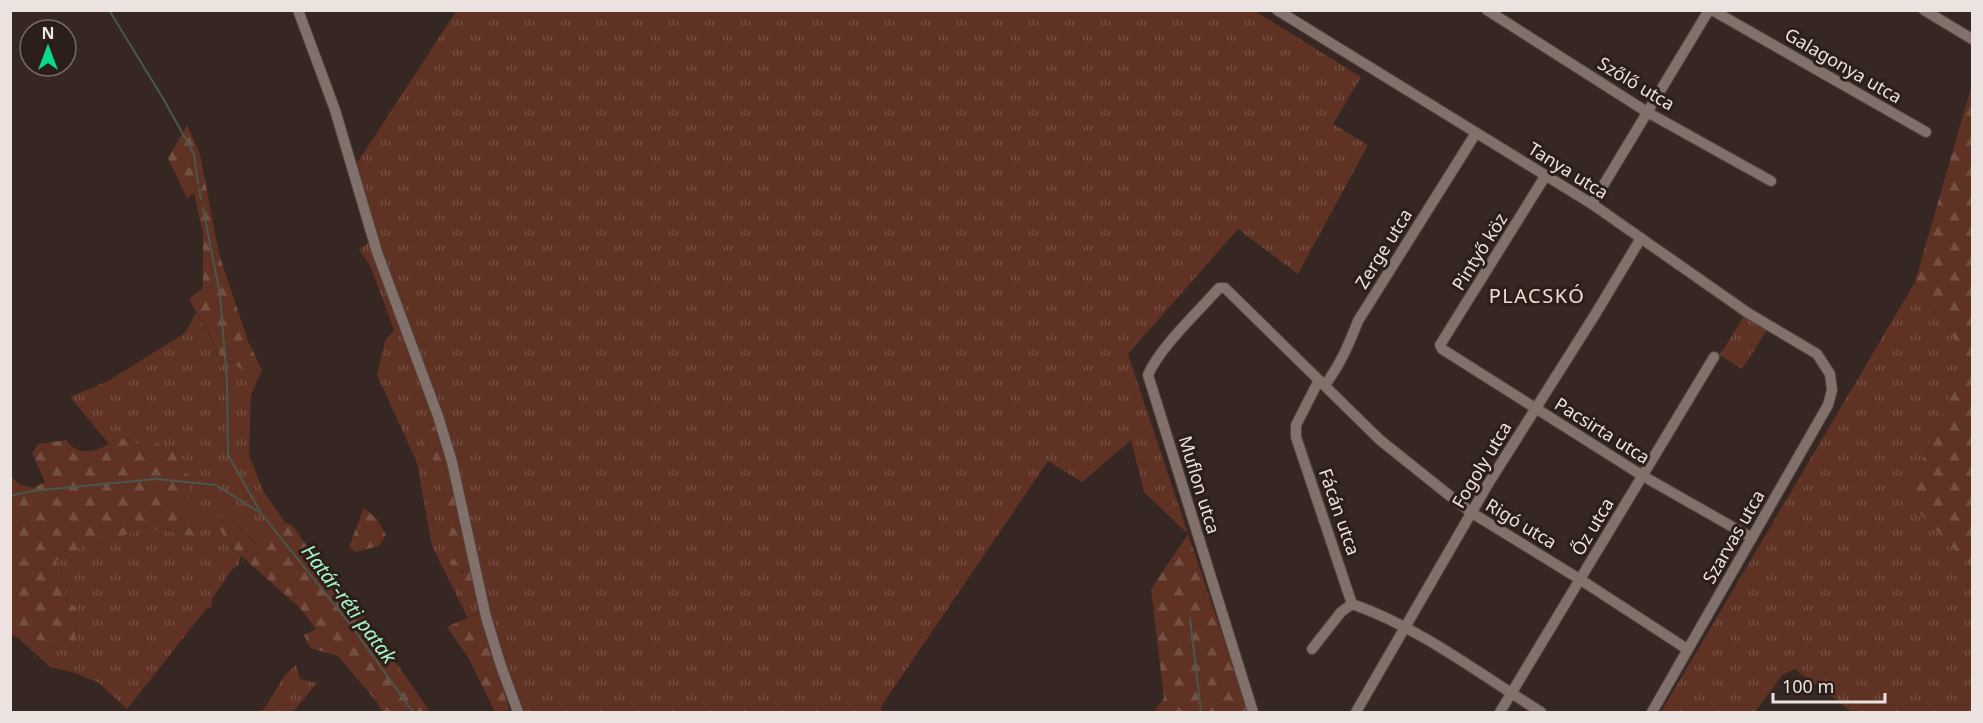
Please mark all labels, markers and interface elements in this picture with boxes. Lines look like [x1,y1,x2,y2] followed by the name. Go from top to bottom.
[18,18,78,78] north arrow
[41,22,55,44] text: N
[1781,22,1906,108] street label: Galagonya utca
[1594,51,1679,116] street label: Szőlő utca
[1524,136,1613,204] street label: Tanya utca
[1349,204,1417,293] street label: Zerge utca
[1446,208,1512,295] street label: Pintyő köz
[1489,282,1585,309] district label: PLACSKÓ
[1550,391,1655,469] street label: Pacsirta utca
[1446,417,1516,512] street label: Fogoly utca
[1174,433,1226,537] street label: Muflon utca
[1314,465,1366,558] street label: Fácán utca
[1697,485,1770,588] street label: Szarvas utca
[1482,493,1561,554] street label: Rigó utca
[1565,493,1619,560] street label: Őz utca
[296,539,404,670] water label: Határ-réti patak
[1773,666,1886,704] scale bar
[1782,674,1834,698] text: 100 m

